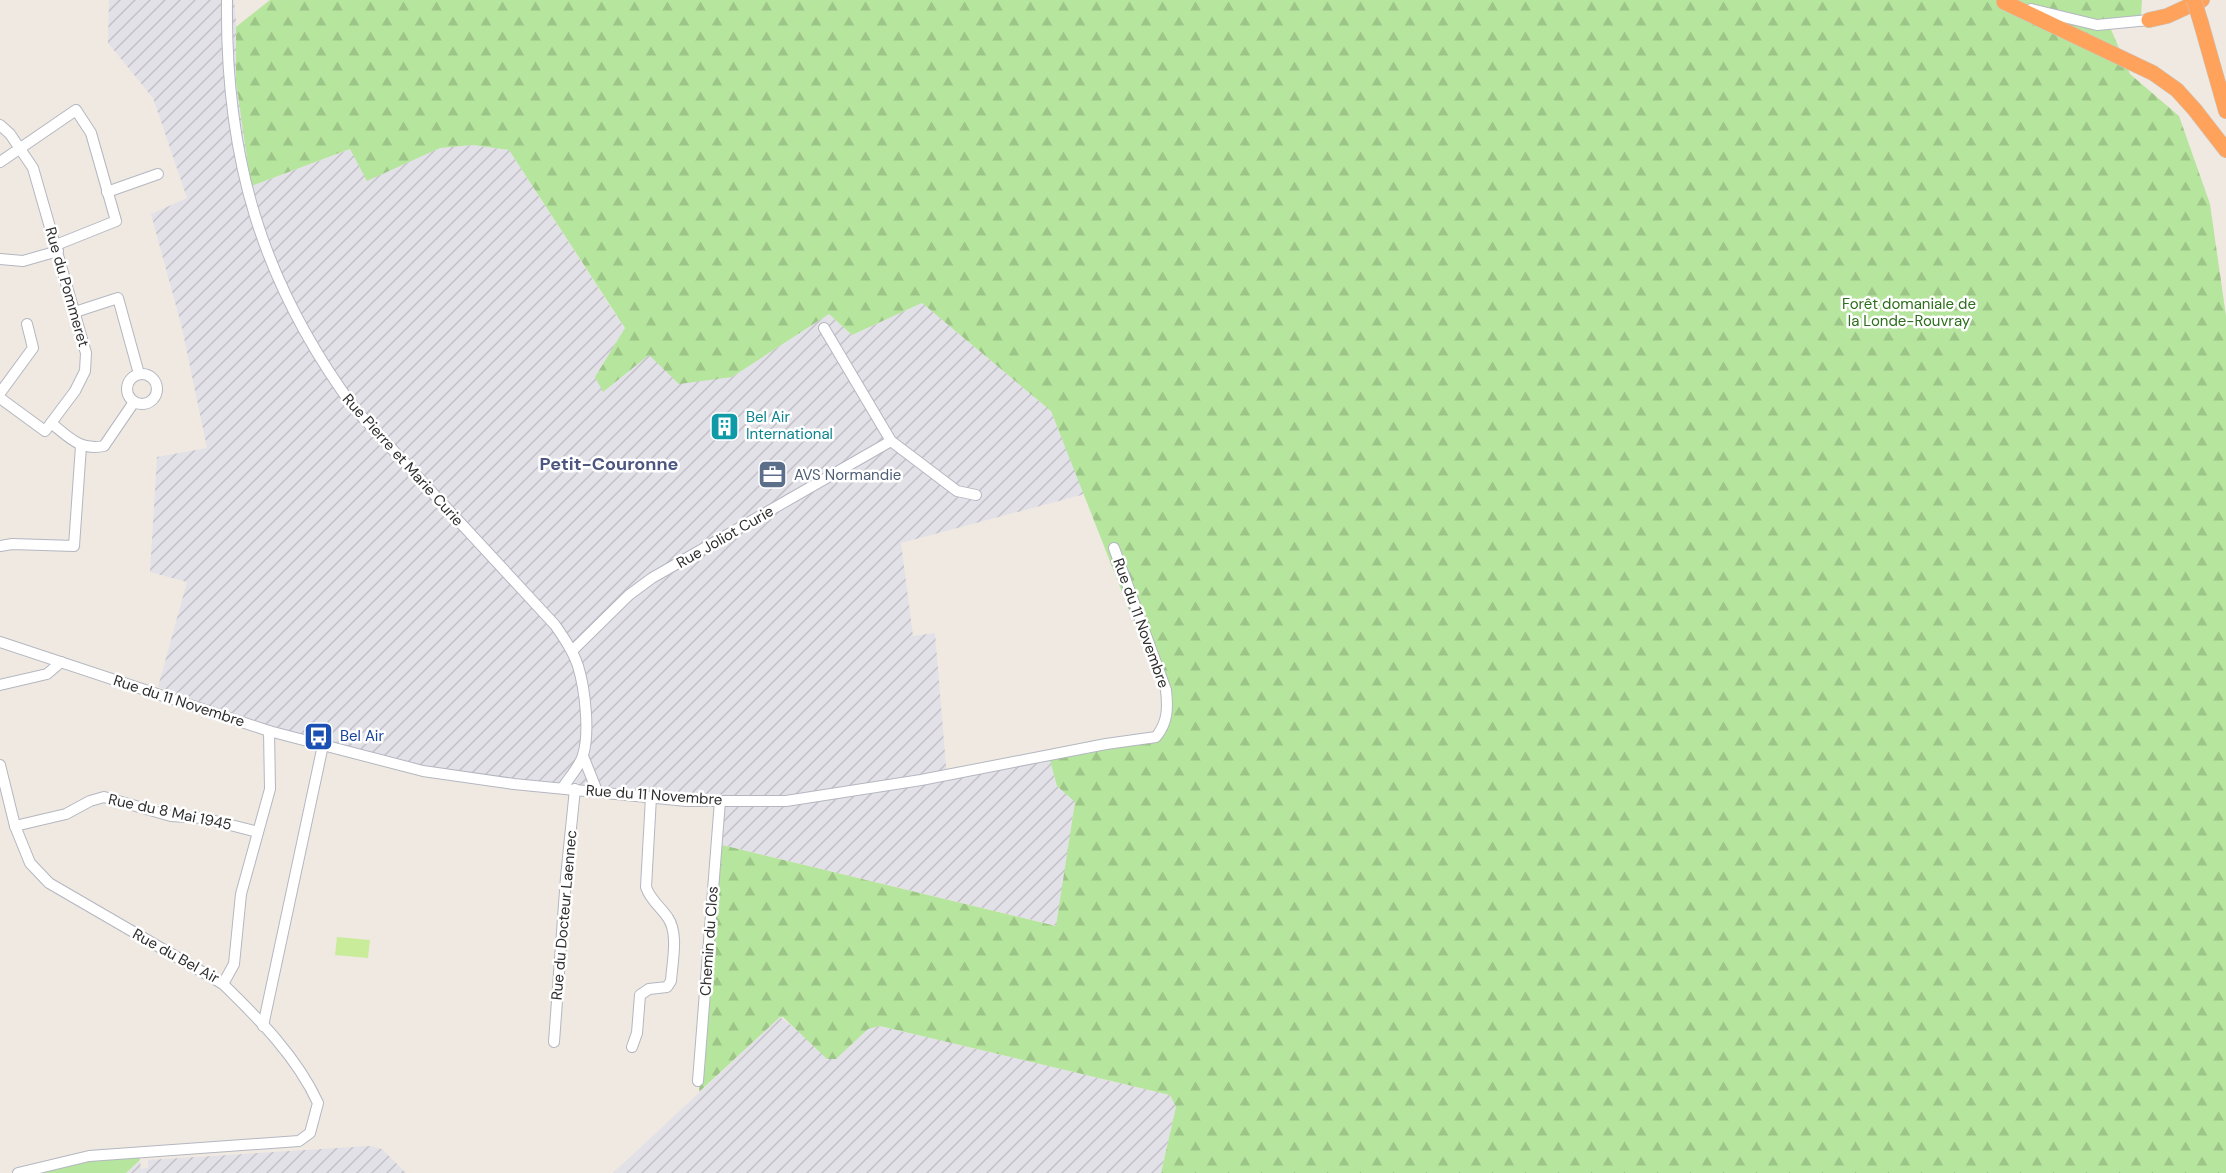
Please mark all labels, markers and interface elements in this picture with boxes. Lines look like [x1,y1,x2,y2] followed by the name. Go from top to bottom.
[40,225,94,349] street label: Rue du Pommeret
[1842,294,1976,331] park label: Forêt domaniale de la Londe-Rouvray
[338,389,468,531] street label: Rue Pierre et Marie Curie
[746,407,833,444] place label: Bel Air International
[709,410,741,442] building icon: Bel Air International
[540,452,679,476] district label: Petit-Couronne
[757,459,789,491] office icon: AVS Normandie
[794,465,901,485] place label: AVS Normandie
[673,501,777,573] street label: Rue Joliot Curie
[1108,555,1174,691] street label: Rue du 11 Novembre
[111,670,247,732] street label: Rue du 11 Novembre
[303,720,335,752] bus stop icon: Bel Air
[340,726,384,746] place label: Bel Air
[585,780,723,810] street label: Rue du 11 Novembre
[106,789,234,835] street label: Rue du 8 Mai 1945
[547,829,581,1001] street label: Rue du Docteur Laennec
[695,885,723,997] street label: Chemin du Clos
[129,924,223,988] street label: Rue du Bel Air

